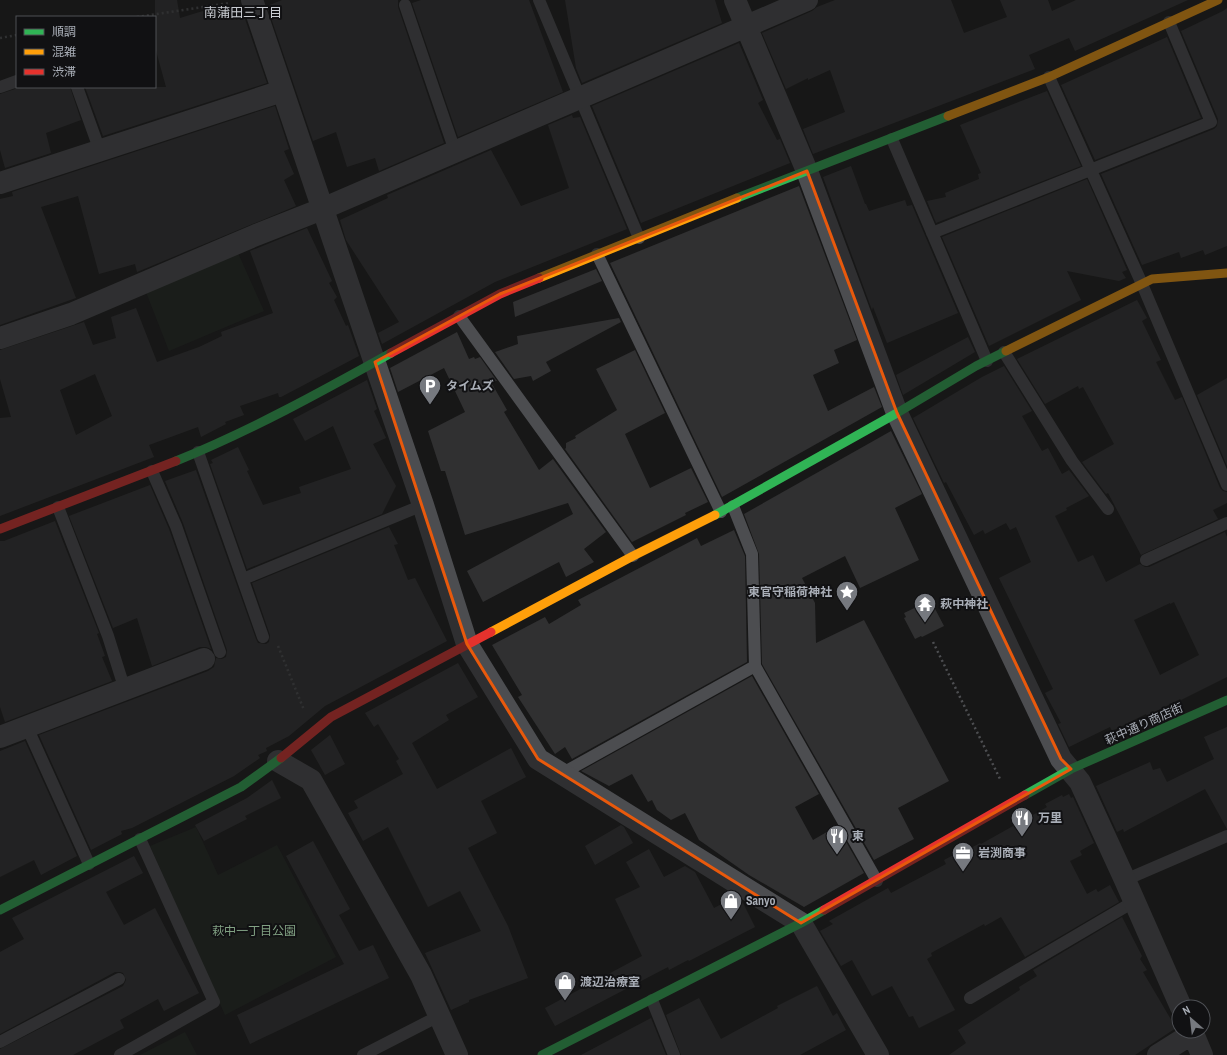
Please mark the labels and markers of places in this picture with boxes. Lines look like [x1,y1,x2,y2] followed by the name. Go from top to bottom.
[417,373,443,406] parking icon: タイムズ
[446,378,494,394] place label: タイムズ
[834,579,860,612] place icon: 東官守稲荷神社
[748,584,832,600] place label: 東官守稲荷神社
[912,591,938,624] temple icon: 萩中神社
[940,596,988,612] place label: 萩中神社
[1009,805,1035,838] restaurant icon: 万里
[1038,810,1062,826] place label: 万里
[824,823,850,856] restaurant icon: 東
[852,828,864,844] place label: 東
[950,840,976,873] office icon: 岩渕商事
[978,845,1026,861] place label: 岩渕商事
[718,888,744,921] shop icon: Sanyo
[746,893,776,909] place label: Sanyo
[552,969,578,1002] shop icon: 渡辺治療室
[580,974,640,990] place label: 渡辺治療室

